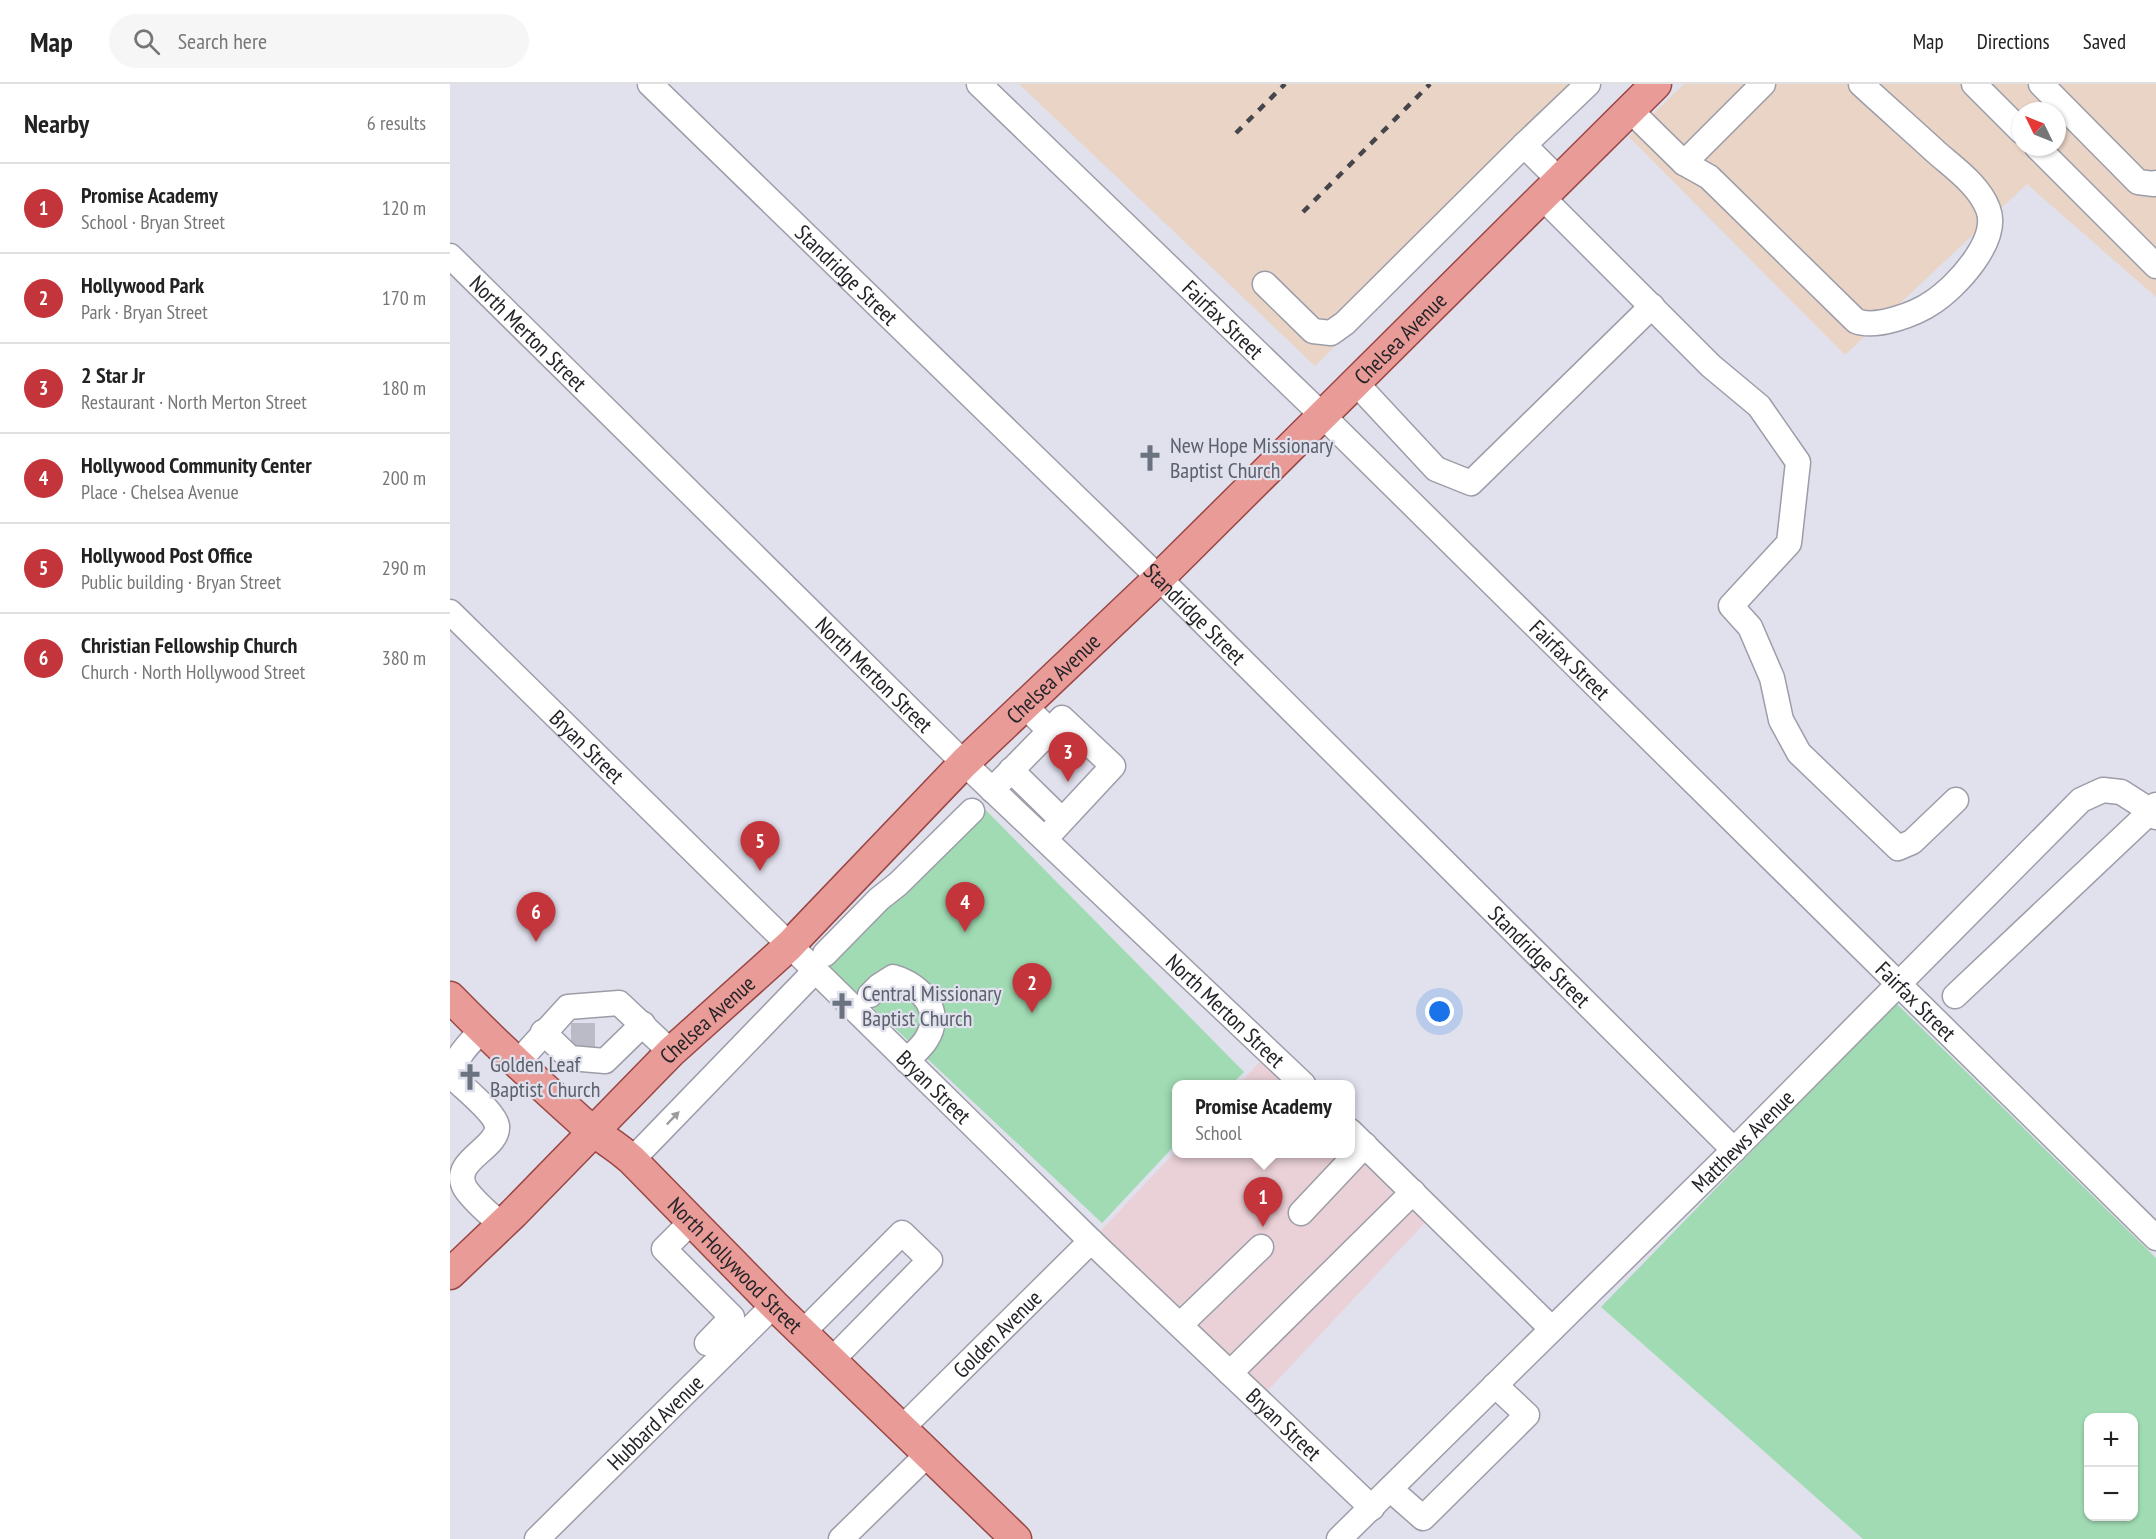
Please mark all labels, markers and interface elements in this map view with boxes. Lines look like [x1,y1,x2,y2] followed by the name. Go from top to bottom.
[109,14,529,68] search box
[30,23,73,60] text: Map
[130,25,163,58] icon: search
[178,27,267,55] text: Search here
[1913,28,1944,55] text: Map
[1977,28,2050,55] text: Directions
[2083,28,2126,55] text: Saved
[2012,102,2066,156] north arrow
[24,107,89,140] text: Nearby
[367,110,426,136] text: 6 results
[81,181,218,209] text: Promise Academy
[39,195,48,221] text: 1
[382,195,426,221] text: 120 m
[81,209,225,235] text: School · Bryan Street
[789,219,904,331] street label: Standridge Street
[464,269,593,397] street label: North Merton Street
[81,271,204,299] text: Hollywood Park
[1177,274,1269,365] street label: Fairfax Street
[39,285,48,311] text: 2
[382,285,426,311] text: 170 m
[1348,286,1452,390] street label: Chelsea Avenue
[81,299,208,325] text: Park · Bryan Street
[81,361,145,389] text: 2 Star Jr
[39,375,48,401] text: 3
[382,375,426,401] text: 180 m
[81,389,307,415] text: Restaurant · North Merton Street
[1170,431,1334,484] place label: New Hope Missionary Baptist Church
[1135,443,1165,473] church icon: New Hope Missionary Baptist Church
[81,451,312,479] text: Hollywood Community Center
[39,465,48,491] text: 4
[382,465,426,491] text: 200 m
[81,479,239,505] text: Place · Chelsea Avenue
[81,541,253,569] text: Hollywood Post Office
[39,555,48,581] text: 5
[382,555,426,581] text: 290 m
[1138,557,1252,670] street label: Standridge Street
[81,569,281,595] text: Public building · Bryan Street
[810,611,939,738] street label: North Merton Street
[1524,614,1616,705] street label: Fairfax Street
[1000,627,1106,730] street label: Chelsea Avenue
[81,631,297,659] text: Christian Fellowship Church
[39,645,48,671] text: 6
[382,645,426,671] text: 380 m
[81,659,305,685] text: Church · North Hollywood Street
[544,704,630,789] street label: Bryan Street
[1048,732,1088,782] pin: 3
[740,822,780,871] pin: 5
[946,882,984,932] pin: 4
[516,892,556,942] pin: 6
[1483,900,1596,1013] street label: Standridge Street
[1160,948,1291,1073] street label: North Merton Street
[1870,955,1962,1047] street label: Fairfax Street
[1012,964,1052,1013] pin: 2
[653,969,761,1070] street label: Chelsea Avenue
[862,979,1002,1032] place label: Central Missionary Baptist Church
[827,991,857,1021] church icon: Central Missionary Baptist Church
[1425,997,1454,1026] your location
[891,1044,977,1130] street label: Bryan Street
[490,1050,601,1103] place label: Golden Leaf Baptist Church
[455,1062,485,1092] church icon: Golden Leaf Baptist Church
[1172,1080,1355,1158] popup
[1686,1084,1800,1198] street label: Matthews Avenue
[1195,1092,1332,1120] text: Promise Academy
[666,1110,680,1125] one-way arrow
[1195,1120,1242,1146] text: School
[1244,1178,1282,1227] pin: 1
[662,1191,808,1339] street label: North Hollywood Street
[947,1284,1047,1384] street label: Golden Avenue
[601,1369,709,1476] street label: Hubbard Avenue
[1240,1382,1327,1467] street label: Bryan Street
[2084,1413,2138,1521] map controls
[2084,1413,2138,1467] button: +
[2084,1467,2138,1521] button: −

